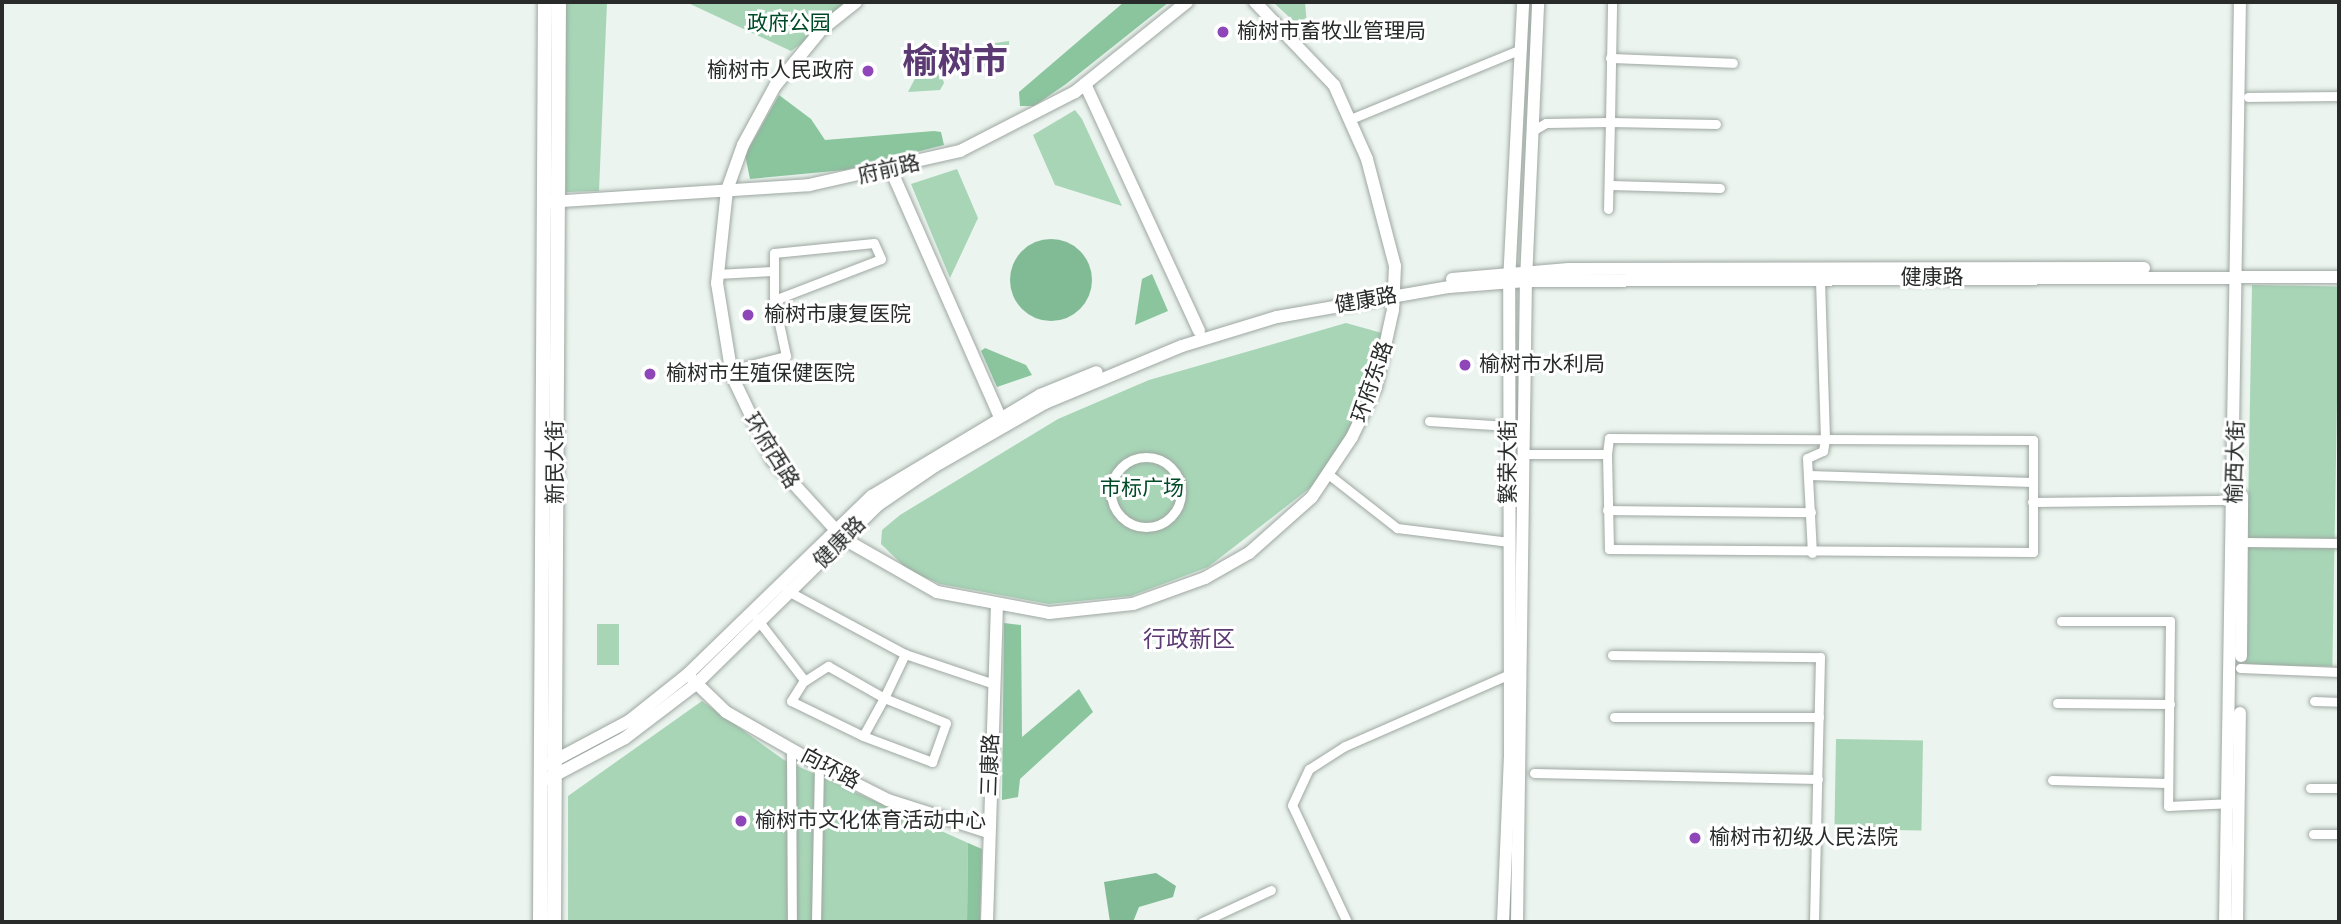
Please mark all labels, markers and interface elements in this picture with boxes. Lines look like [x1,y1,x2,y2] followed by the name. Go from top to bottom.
[747,11,831,37] park label: 政府公园
[1237,19,1426,45] place label: 榆树市畜牧业管理局
[1215,24,1231,40] marker: 榆树市畜牧业管理局
[903,42,1007,84] district label: 榆树市
[707,58,854,84] place label: 榆树市人民政府
[860,63,876,79] marker: 榆树市人民政府
[855,151,923,189] street label: 府前路
[1901,265,1963,291] street label: 健康路
[1333,283,1399,319] street label: 健康路
[764,302,911,328] place label: 榆树市康复医院
[738,305,758,325] marker: 榆树市康复医院
[1347,338,1399,426] street label: 环府东路
[1479,352,1605,378] place label: 榆树市水利局
[1457,357,1473,373] marker: 榆树市水利局
[666,361,855,387] place label: 榆树市生殖保健医院
[640,364,660,384] marker: 榆树市生殖保健医院
[738,409,804,493] street label: 环府西路
[543,420,569,504] street label: 新民大街
[1496,420,1522,504] street label: 繁荣大街
[2222,420,2250,504] street label: 榆西大街
[1100,476,1184,502] park label: 市标广场
[809,512,871,574] street label: 健康路
[1143,627,1235,655] district label: 行政新区
[977,733,1005,797] street label: 三康路
[796,743,864,795] street label: 向环路
[755,808,986,834] place label: 榆树市文化体育活动中心
[733,813,749,829] marker: 榆树市文化体育活动中心
[1709,825,1898,851] place label: 榆树市初级人民法院
[1687,830,1703,846] marker: 榆树市初级人民法院

